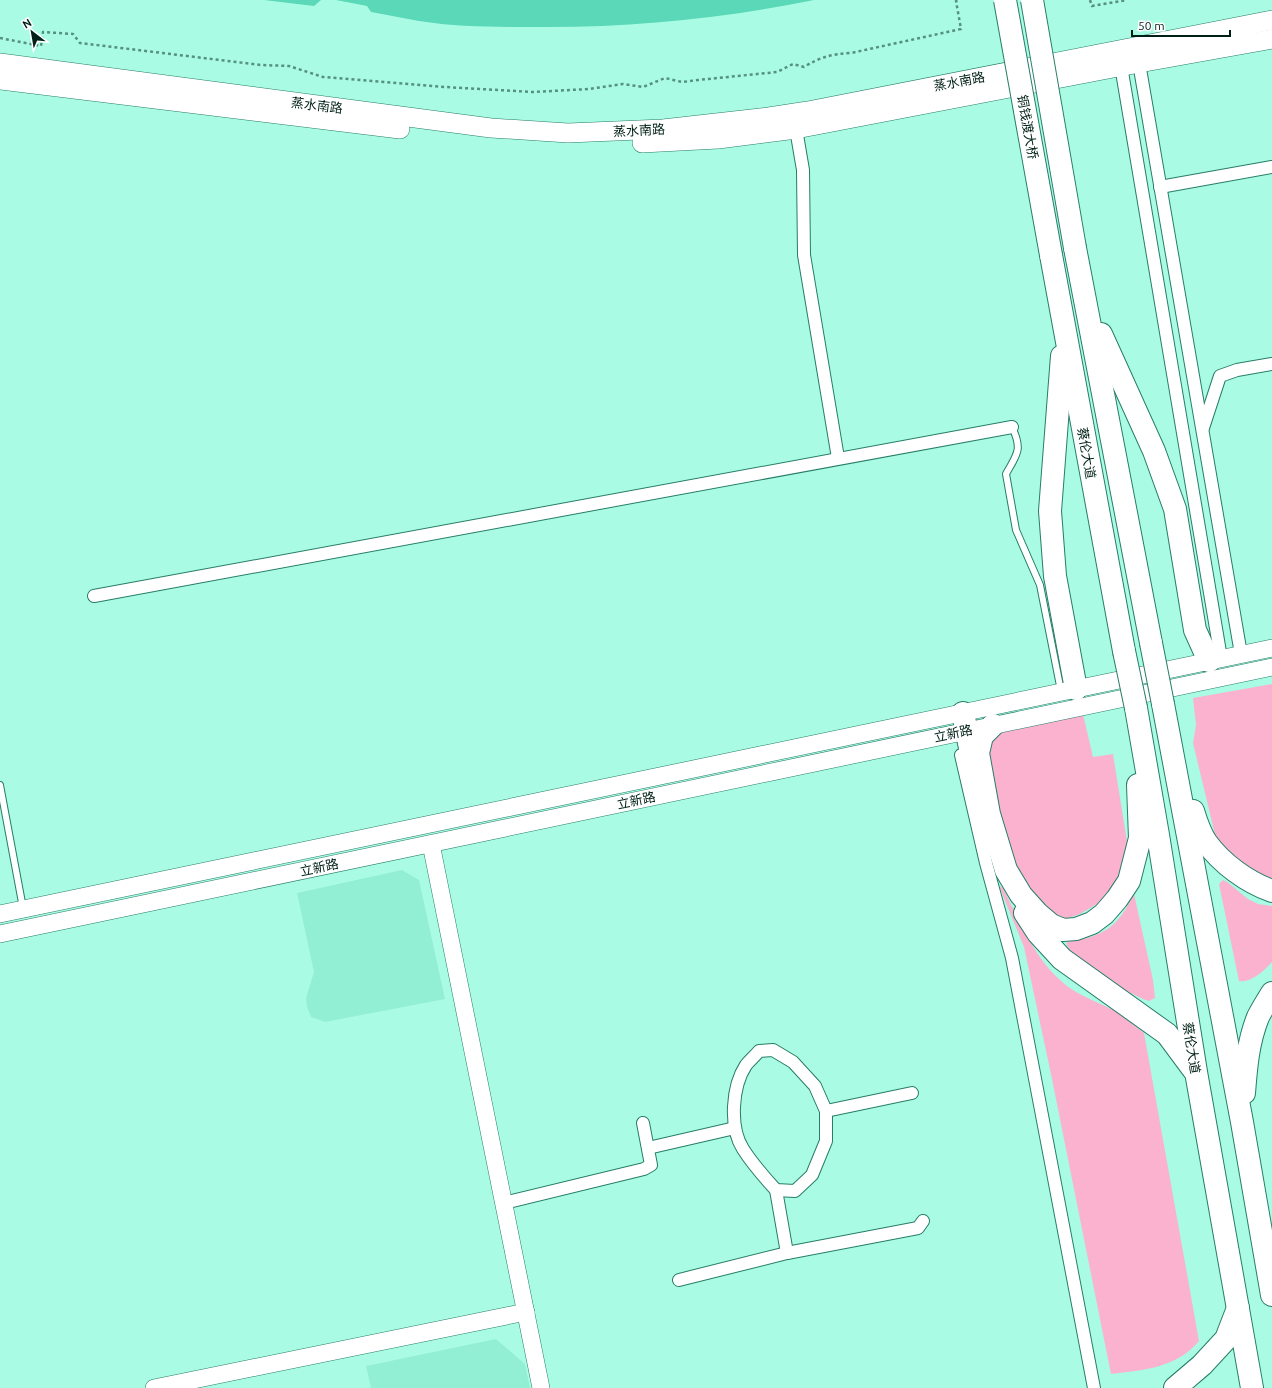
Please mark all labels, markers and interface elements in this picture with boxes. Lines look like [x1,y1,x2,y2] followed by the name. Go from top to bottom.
[12,12,52,52] north arrow
[1132,12,1230,38] scale bar
[20,16,33,31] text: N
[1138,19,1165,32] text: 50 m
[932,69,986,93] street label: 蒸水南路
[1015,94,1041,160] street label: 铜钱渡大桥
[290,95,344,115] street label: 蒸水南路
[613,122,665,138] street label: 蒸水南路
[1076,426,1098,480] street label: 蔡伦大道
[932,722,974,744] street label: 立新路
[615,789,657,811] street label: 立新路
[298,856,340,878] street label: 立新路
[1181,1021,1203,1075] street label: 蔡伦大道

